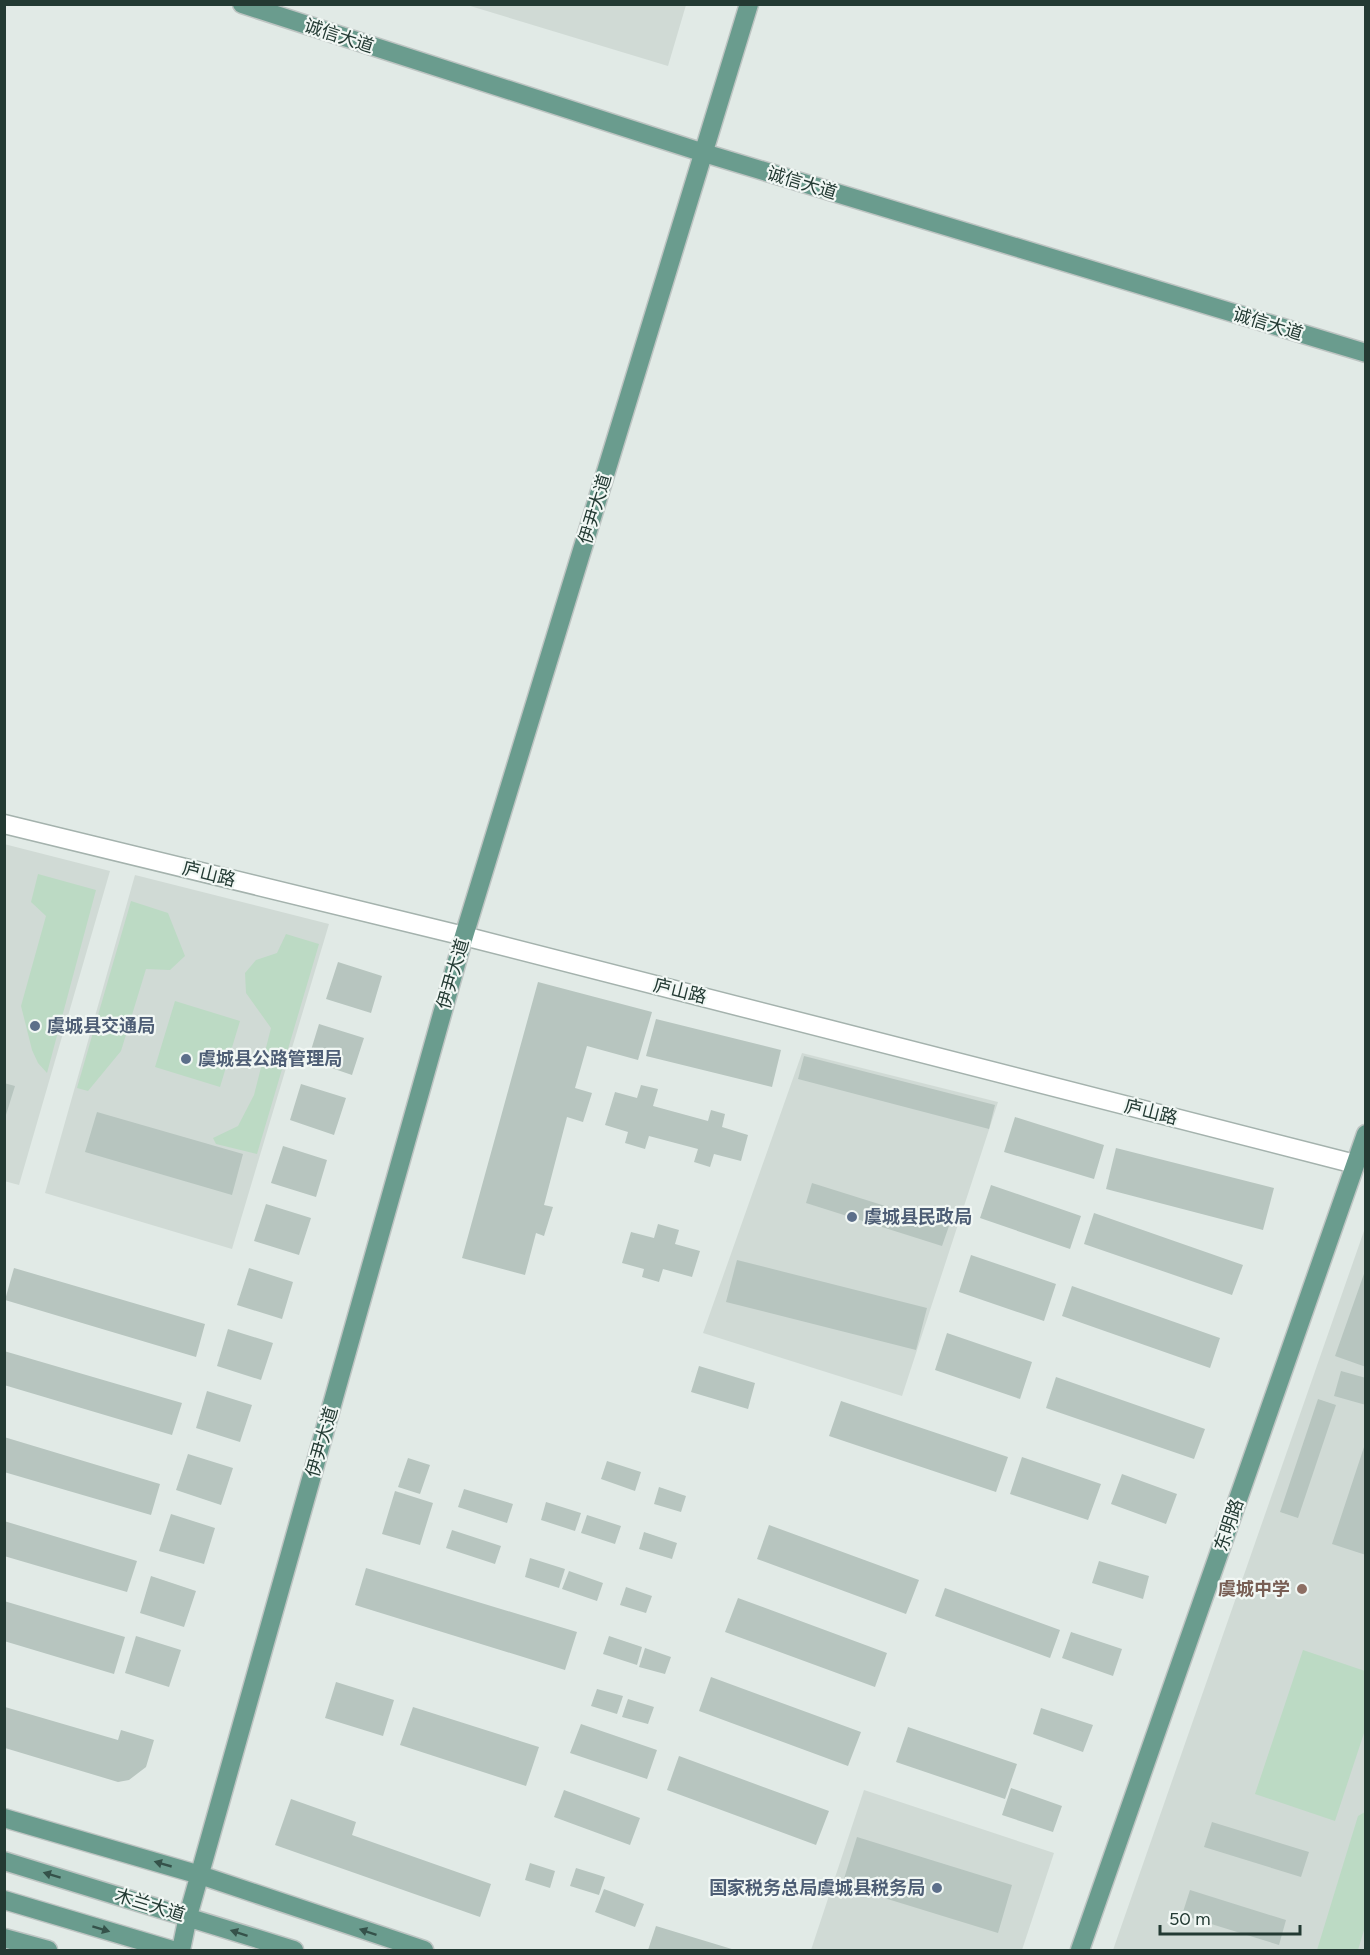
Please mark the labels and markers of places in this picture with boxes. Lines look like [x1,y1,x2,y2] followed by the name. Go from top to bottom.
[47,1015,155,1037] place label: 虞城县交通局
[28,1019,42,1033] marker: 虞城县交通局
[198,1048,342,1070] place label: 虞城县公路管理局
[179,1052,193,1066] marker: 虞城县公路管理局
[864,1206,972,1228] place label: 虞城县民政局
[845,1210,859,1224] marker: 虞城县民政局
[1218,1578,1290,1600] place label: 虞城中学
[1295,1582,1309,1596] marker: 虞城中学
[709,1877,925,1899] place label: 国家税务总局虞城县税务局
[930,1881,944,1895] marker: 国家税务总局虞城县税务局

